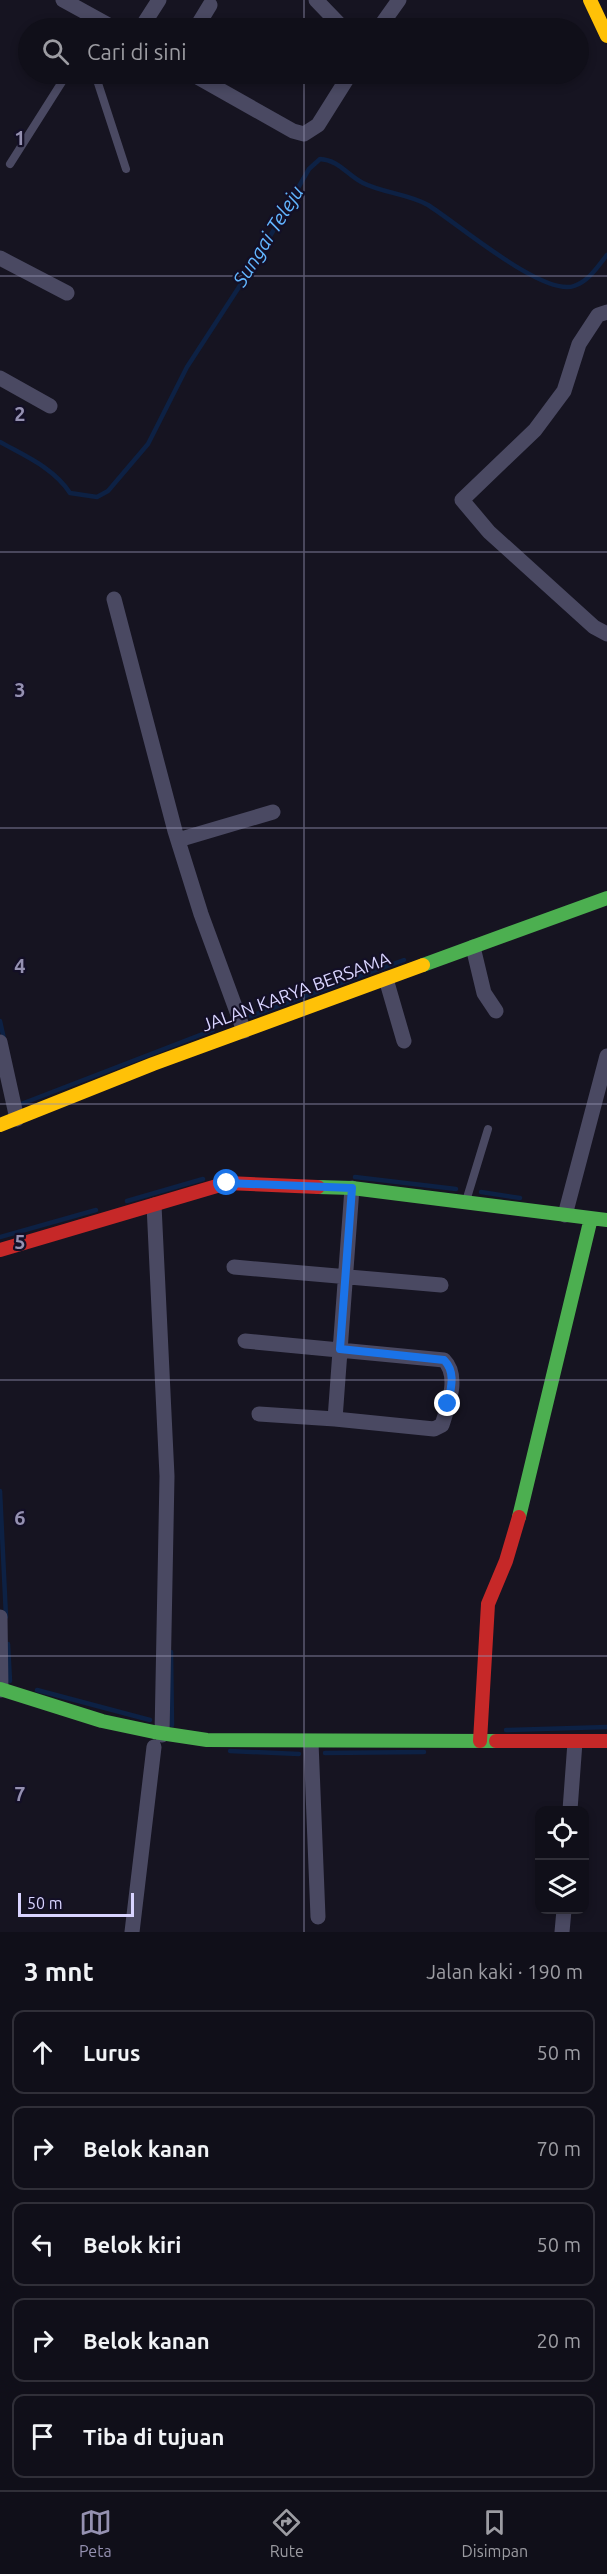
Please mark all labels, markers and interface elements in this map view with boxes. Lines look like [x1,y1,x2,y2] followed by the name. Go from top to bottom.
[18,18,589,84] search box
[39,35,72,68] icon: search
[87,39,187,64] text: Cari di sini
[14,126,26,149] text: 1
[227,181,308,291] water label: Sungai Teleju
[14,402,26,425] text: 2
[14,678,26,701] text: 3
[199,947,393,1035] street label: JALAN KARYA BERSAMA
[14,954,26,977] text: 4
[213,1169,239,1195] route start
[14,1230,26,1253] text: 5
[434,1390,460,1416] route end
[14,1506,26,1529] text: 6
[14,1782,26,1805] text: 7
[535,1806,589,1914] map controls
[535,1806,589,1860] button: locate
[535,1860,589,1914] button: layers
[18,1890,134,1918] scale bar
[27,1894,63,1912] text: 50 m
[24,1957,94,1986] text: 3 mnt
[426,1960,583,1983] text: Jalan kaki · 190 m
[26,2036,59,2069] icon: ahead
[83,2040,140,2065] text: Lurus
[537,2041,581,2064] text: 50 m
[26,2132,59,2165] icon: right
[83,2136,210,2161] text: Belok kanan
[537,2137,581,2160] text: 70 m
[26,2228,59,2261] icon: left
[83,2232,181,2257] text: Belok kiri
[537,2233,581,2256] text: 50 m
[26,2324,59,2357] icon: right
[83,2328,210,2353] text: Belok kanan
[537,2329,581,2352] text: 20 m
[26,2420,59,2453] icon: arrive
[83,2424,224,2449] text: Tiba di tujuan
[79,2506,112,2560] tab: Peta
[270,2506,304,2560] tab: Rute
[462,2506,528,2560] tab: Disimpan

